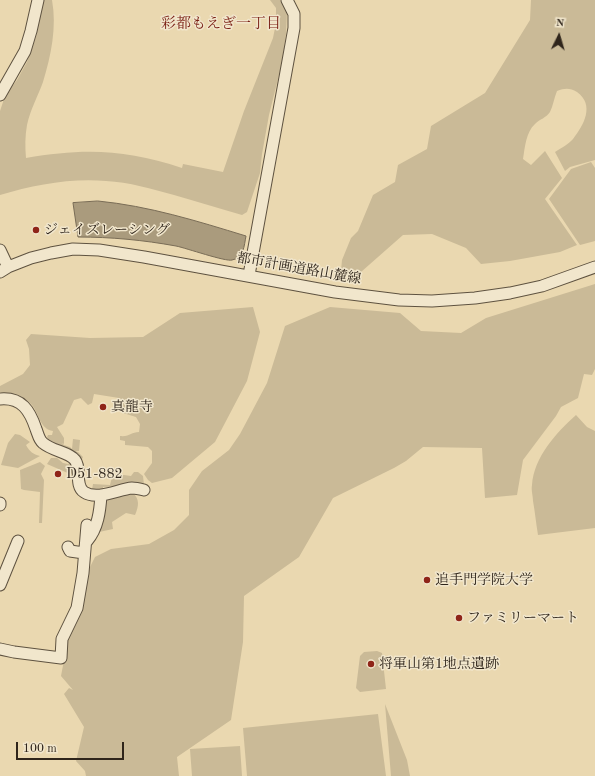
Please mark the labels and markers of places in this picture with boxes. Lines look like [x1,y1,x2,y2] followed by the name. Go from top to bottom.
[44,222,170,238] place label: ジェイズレーシング
[31,225,41,235] marker: ジェイズレーシング
[111,399,153,415] place label: 真龍寺
[98,402,108,412] marker: 真龍寺
[66,466,123,482] place label: D51-882
[53,469,63,479] marker: D51-882
[435,572,533,588] place label: 追手門学院大学
[422,575,432,585] marker: 追手門学院大学
[467,610,579,626] place label: ファミリーマート
[454,613,464,623] marker: ファミリーマート
[379,656,499,672] place label: 将軍山第1地点遺跡
[366,659,376,669] marker: 将軍山第1地点遺跡

